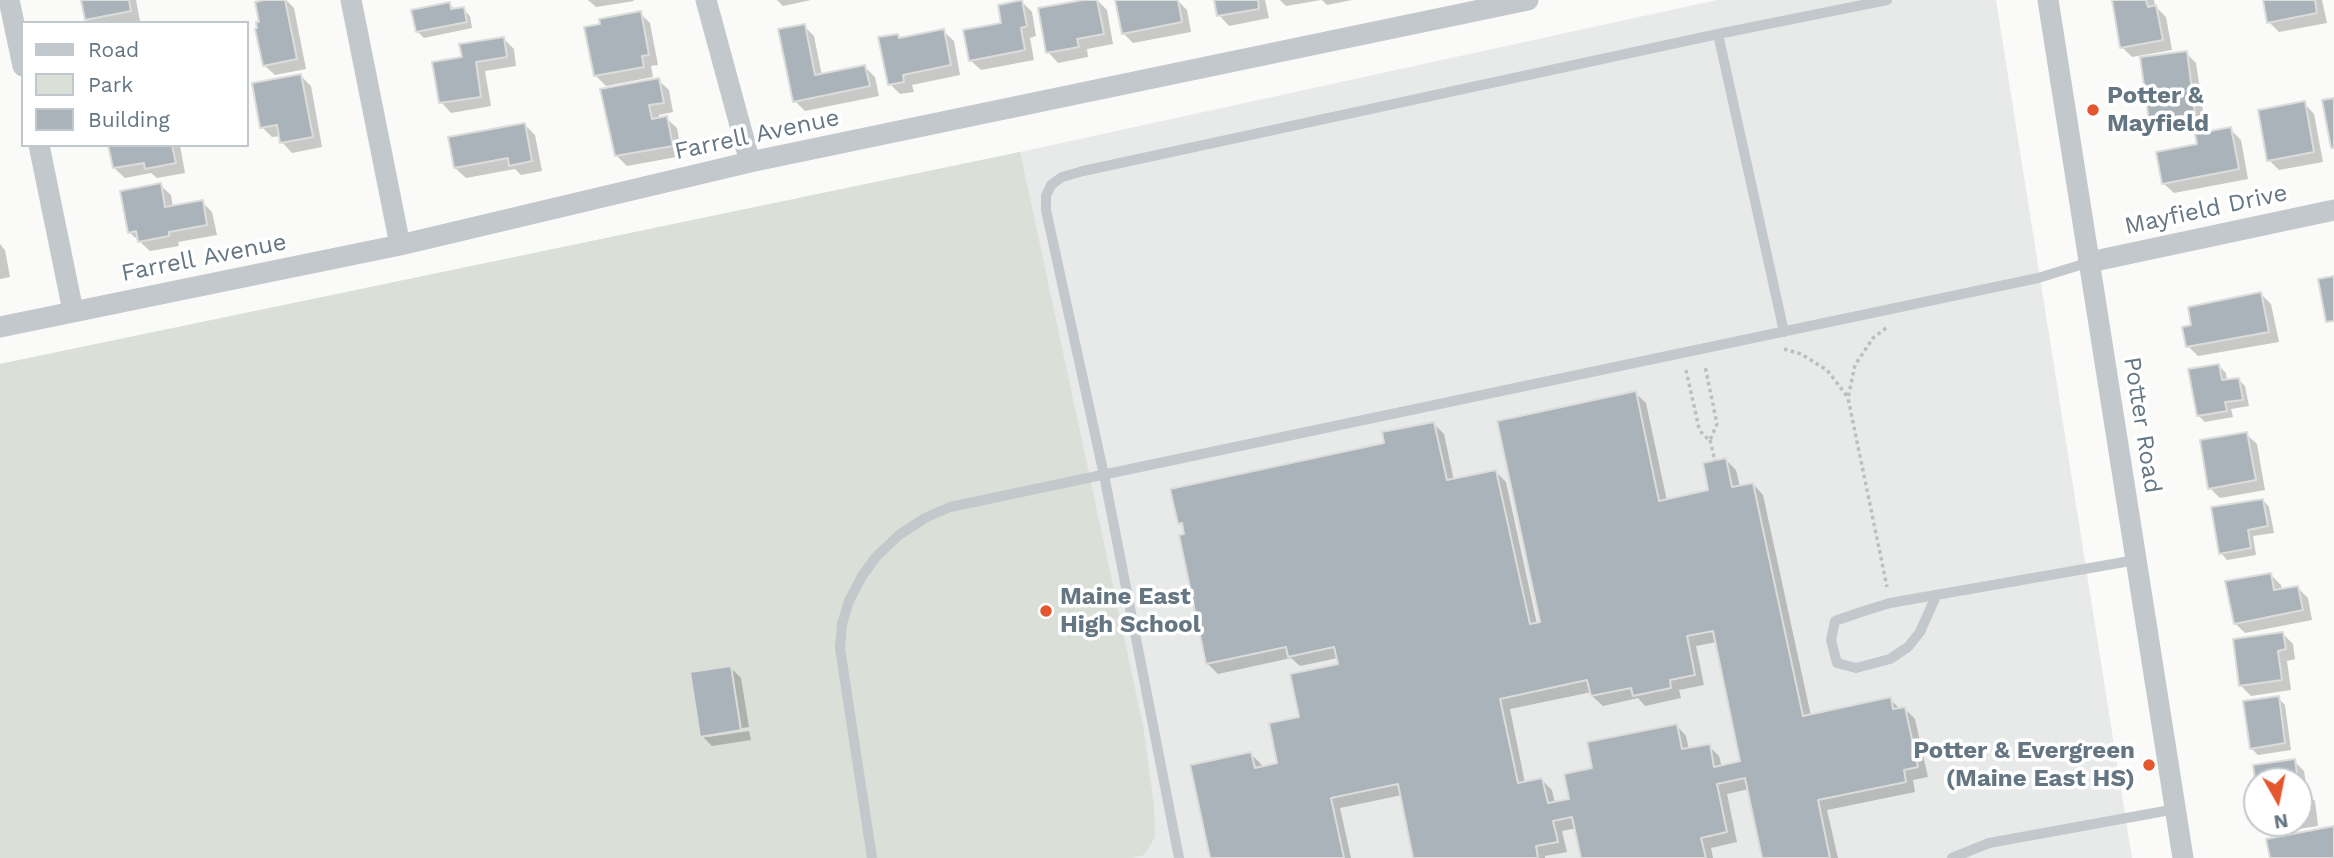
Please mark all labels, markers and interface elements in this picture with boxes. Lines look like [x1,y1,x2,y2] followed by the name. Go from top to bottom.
[21,21,248,147] legend
[88,37,139,62] text: Road
[88,72,133,97] text: Park
[2107,82,2209,138] place label: Potter & Mayfield
[2085,102,2101,118] marker: Potter & Mayfield
[672,103,842,167] street label: Farrell Avenue
[88,107,170,132] text: Building
[2122,179,2290,241] street label: Mayfield Drive
[119,228,289,288] street label: Farrell Avenue
[2117,355,2167,495] street label: Potter Road
[1060,583,1201,639] place label: Maine East High School
[1038,603,1054,619] marker: Maine East High School
[1913,737,2135,793] place label: Potter & Evergreen (Maine East HS)
[2141,757,2157,773] marker: Potter & Evergreen (Maine East HS)
[2243,767,2313,837] north arrow
[2272,809,2290,834] text: N

